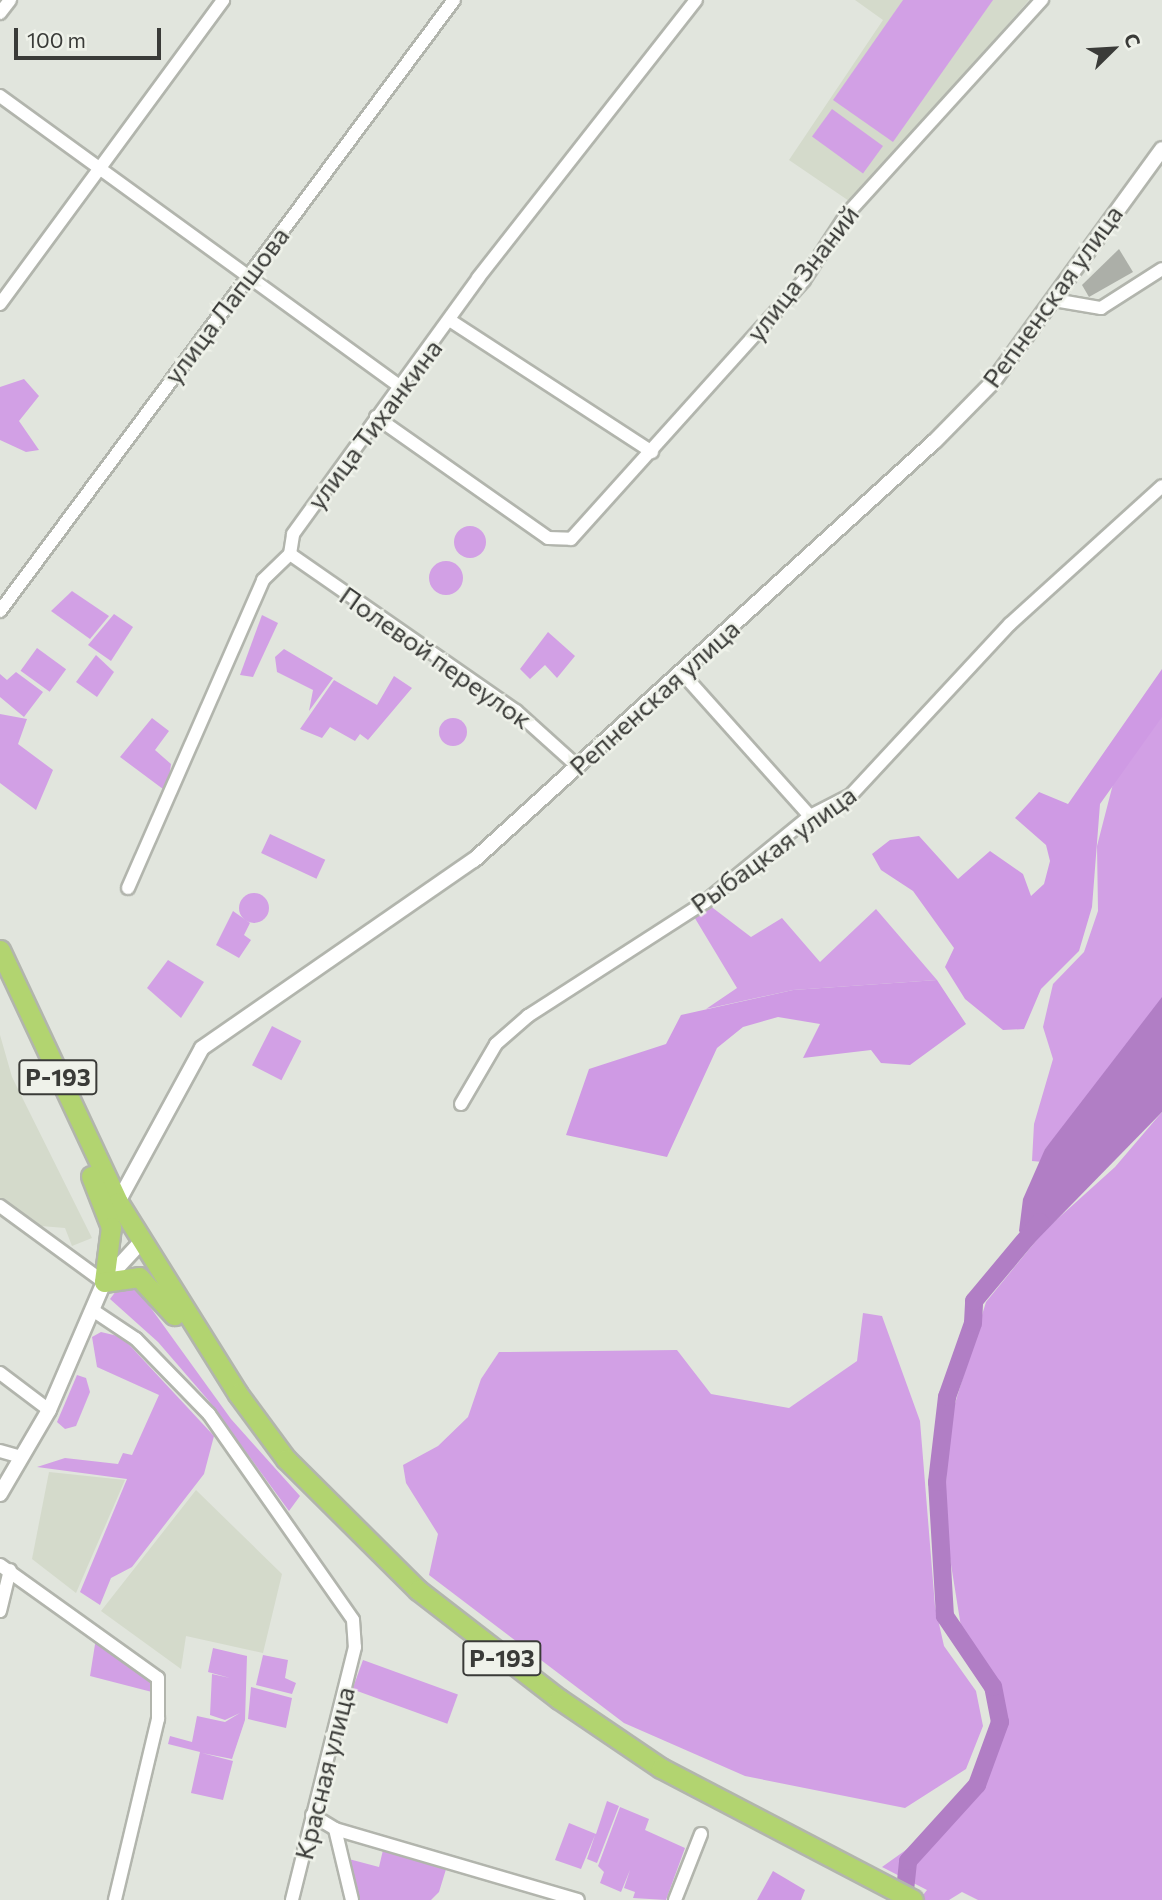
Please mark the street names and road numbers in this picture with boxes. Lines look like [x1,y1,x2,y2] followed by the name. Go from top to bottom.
[739,199,865,347] street label: улица Знаний
[975,199,1129,393] street label: Репненская улица
[157,220,295,390] street label: улица Лапшова
[300,333,448,515] street label: улица Тиханкина
[334,579,538,735] street label: Полевой переулок
[563,613,745,781] street label: Репненская улица
[684,779,862,919] street label: Рыбацкая улица
[18,1056,98,1098] road number: Р-193
[462,1638,542,1678] road number: Р-193
[287,1683,361,1863] street label: Красная улица

